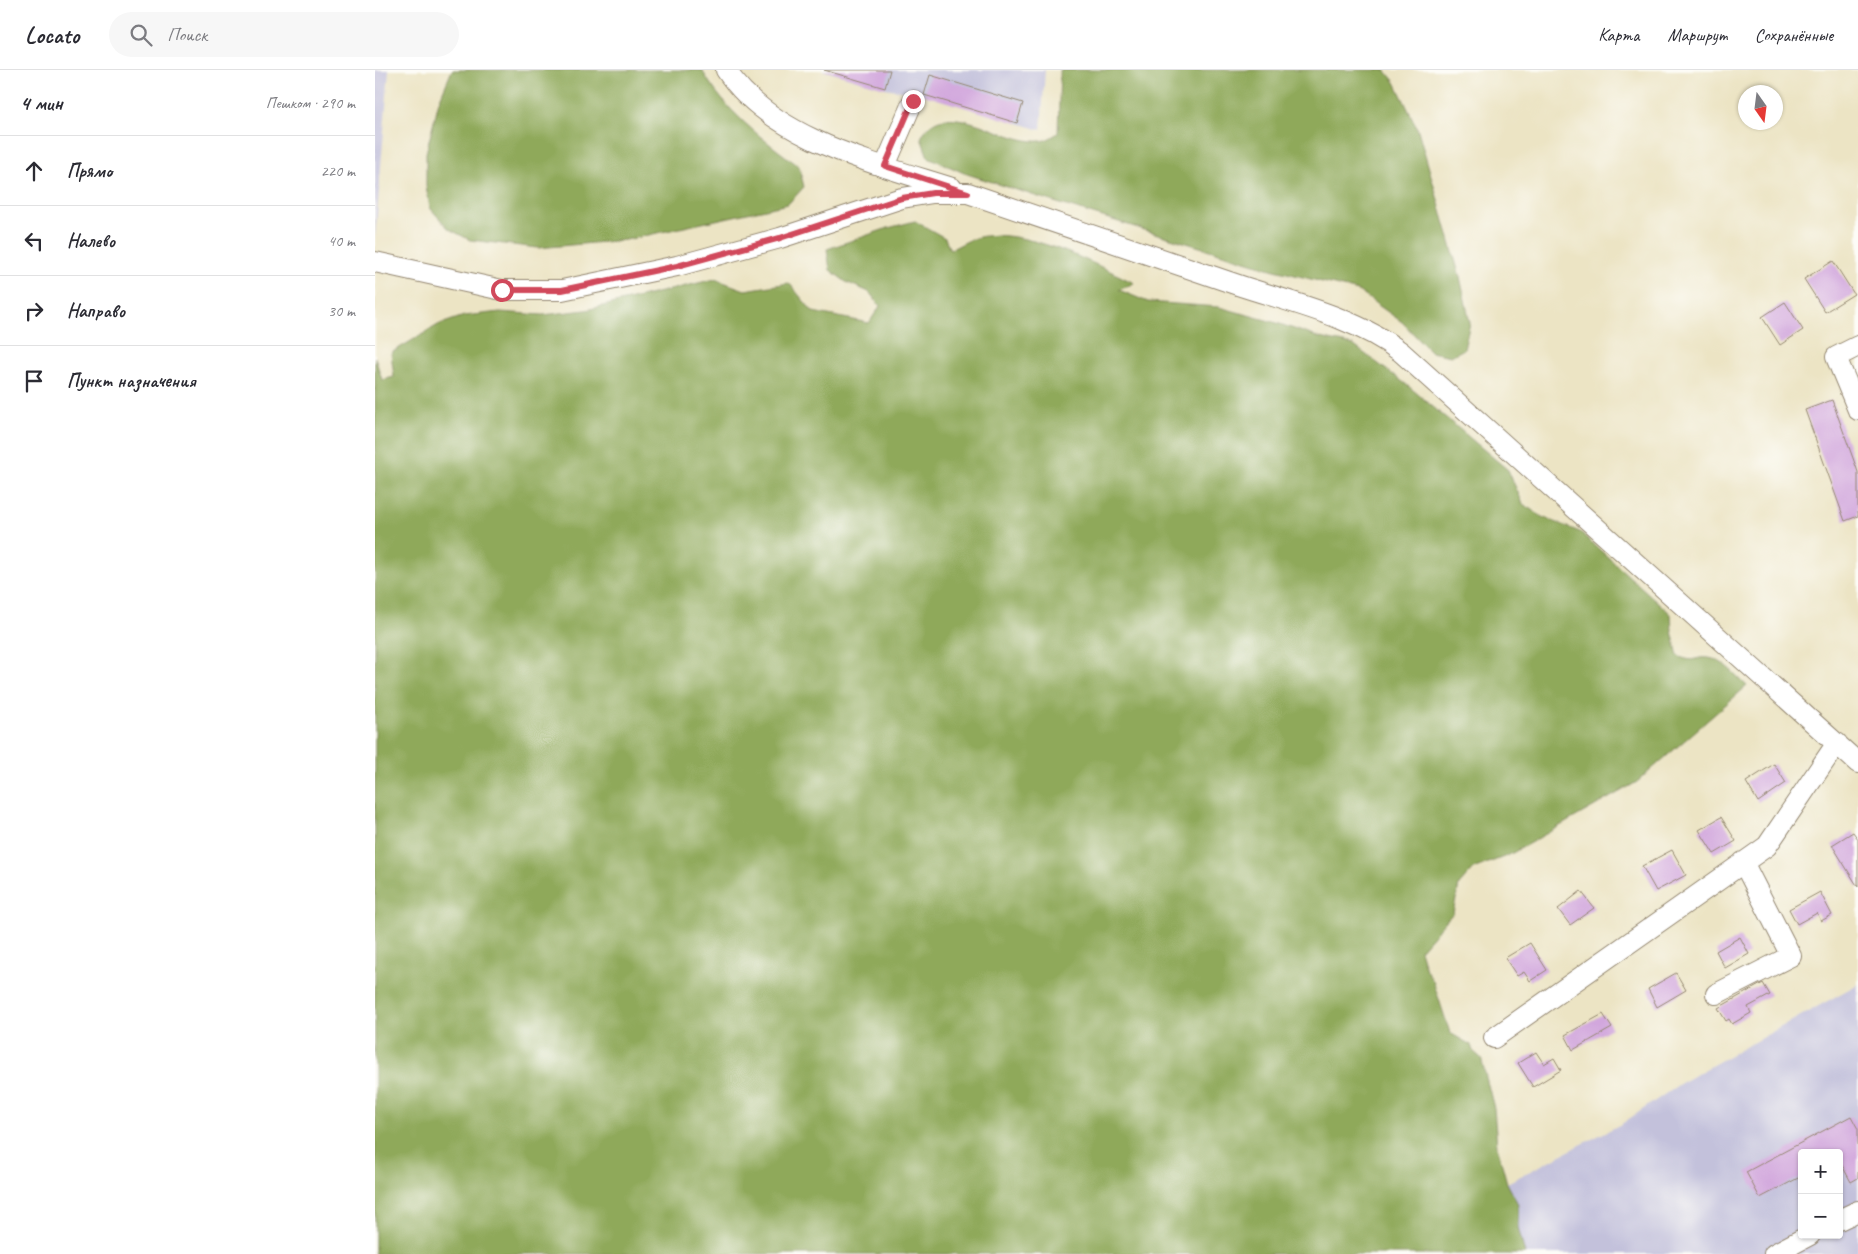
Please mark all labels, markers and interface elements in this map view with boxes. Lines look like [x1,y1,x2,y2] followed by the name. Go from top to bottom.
[109,12,459,57] search box
[25,20,79,50] text: Locato
[127,21,155,49] icon: search
[167,23,207,47] text: Поиск
[1598,24,1639,46] text: Карта
[1667,24,1727,46] text: Маршрут
[1755,24,1833,46] text: Сохранённые
[1738,85,1783,130] north arrow
[20,90,63,116] text: 4 мин
[902,90,925,113] route end
[266,93,355,113] text: Пешком · 290 m
[20,157,48,185] icon: ahead
[67,159,112,183] text: Прямо
[321,161,355,181] text: 220 m
[20,227,48,255] icon: left
[67,229,115,253] text: Налево
[328,231,355,251] text: 40 m
[491,279,514,302] route start
[20,297,48,325] icon: right
[67,299,125,323] text: Направо
[328,301,355,321] text: 30 m
[20,367,48,395] icon: arrive
[67,369,196,393] text: Пункт назначения
[1798,1149,1843,1239] map controls
[1798,1149,1843,1194] button: +
[1798,1194,1843,1239] button: −

